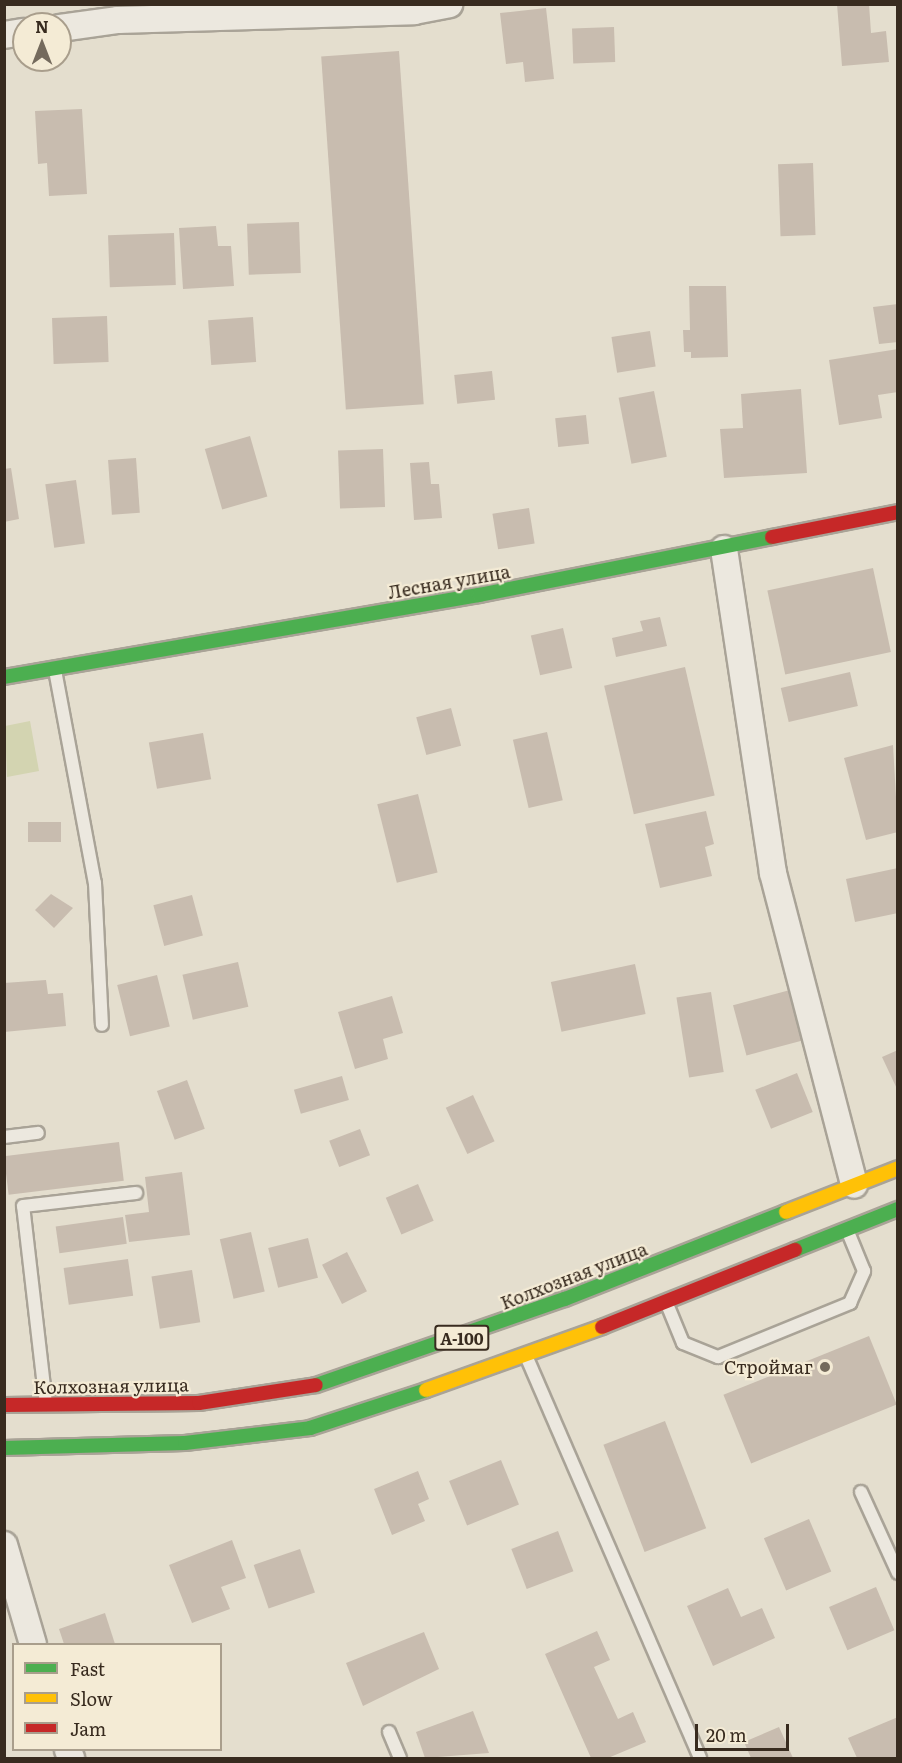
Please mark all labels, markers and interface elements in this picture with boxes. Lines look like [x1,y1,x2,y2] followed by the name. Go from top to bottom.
[12,12,72,72] north arrow
[35,14,49,38] text: N
[386,561,512,603] street label: Лесная улица
[498,1238,650,1314] street label: Колхозная улица
[434,1325,490,1351] road number: А-100
[724,1356,813,1378] place label: Строймаг
[818,1360,832,1374] marker: Строймаг
[33,1374,189,1398] street label: Колхозная улица
[12,1643,222,1751] legend
[70,1655,105,1682] text: Fast
[70,1685,112,1712] text: Slow
[698,1712,792,1750] scale bar
[70,1715,106,1742] text: Jam
[706,1721,747,1748] text: 20 m

